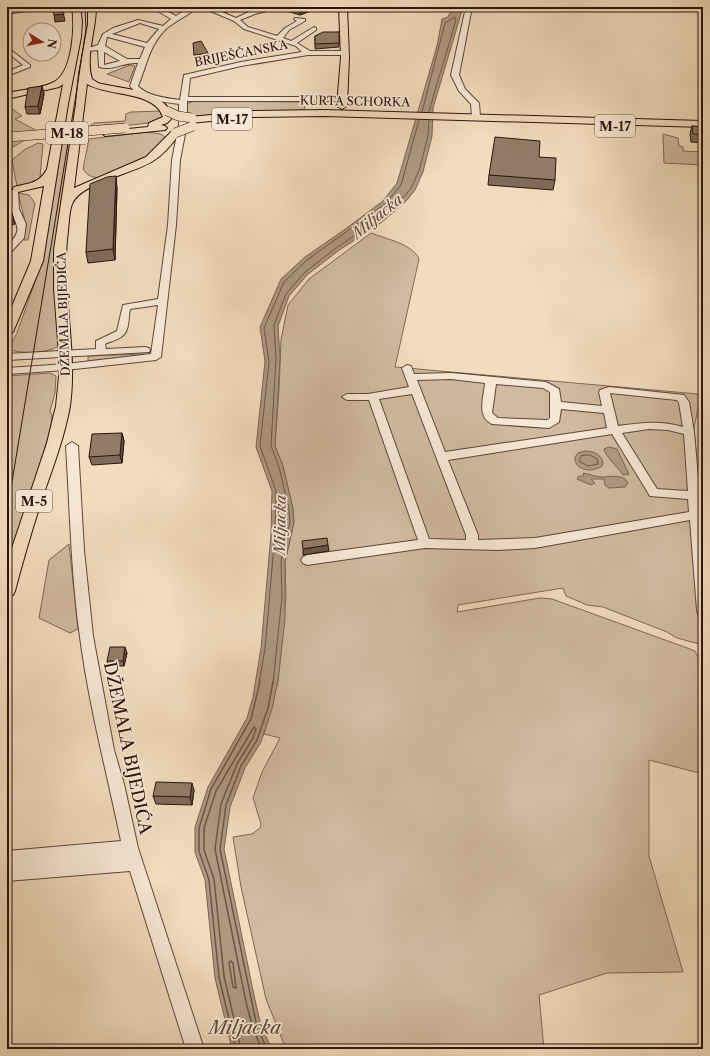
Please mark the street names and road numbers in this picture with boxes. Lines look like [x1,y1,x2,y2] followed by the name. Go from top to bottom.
[193,35,290,69] street label: BRIJEŠČANSKA
[300,93,411,109] street label: KURTA SCHORKA
[212,108,252,130] road number: M-17
[595,115,635,137] road number: M-17
[46,122,88,144] road number: M-18
[52,251,73,376] street label: DŽEMALA BIJEDIĆA
[16,490,52,512] road number: M-5
[100,660,157,837] street label: DŽEMALA BIJEDIĆA

